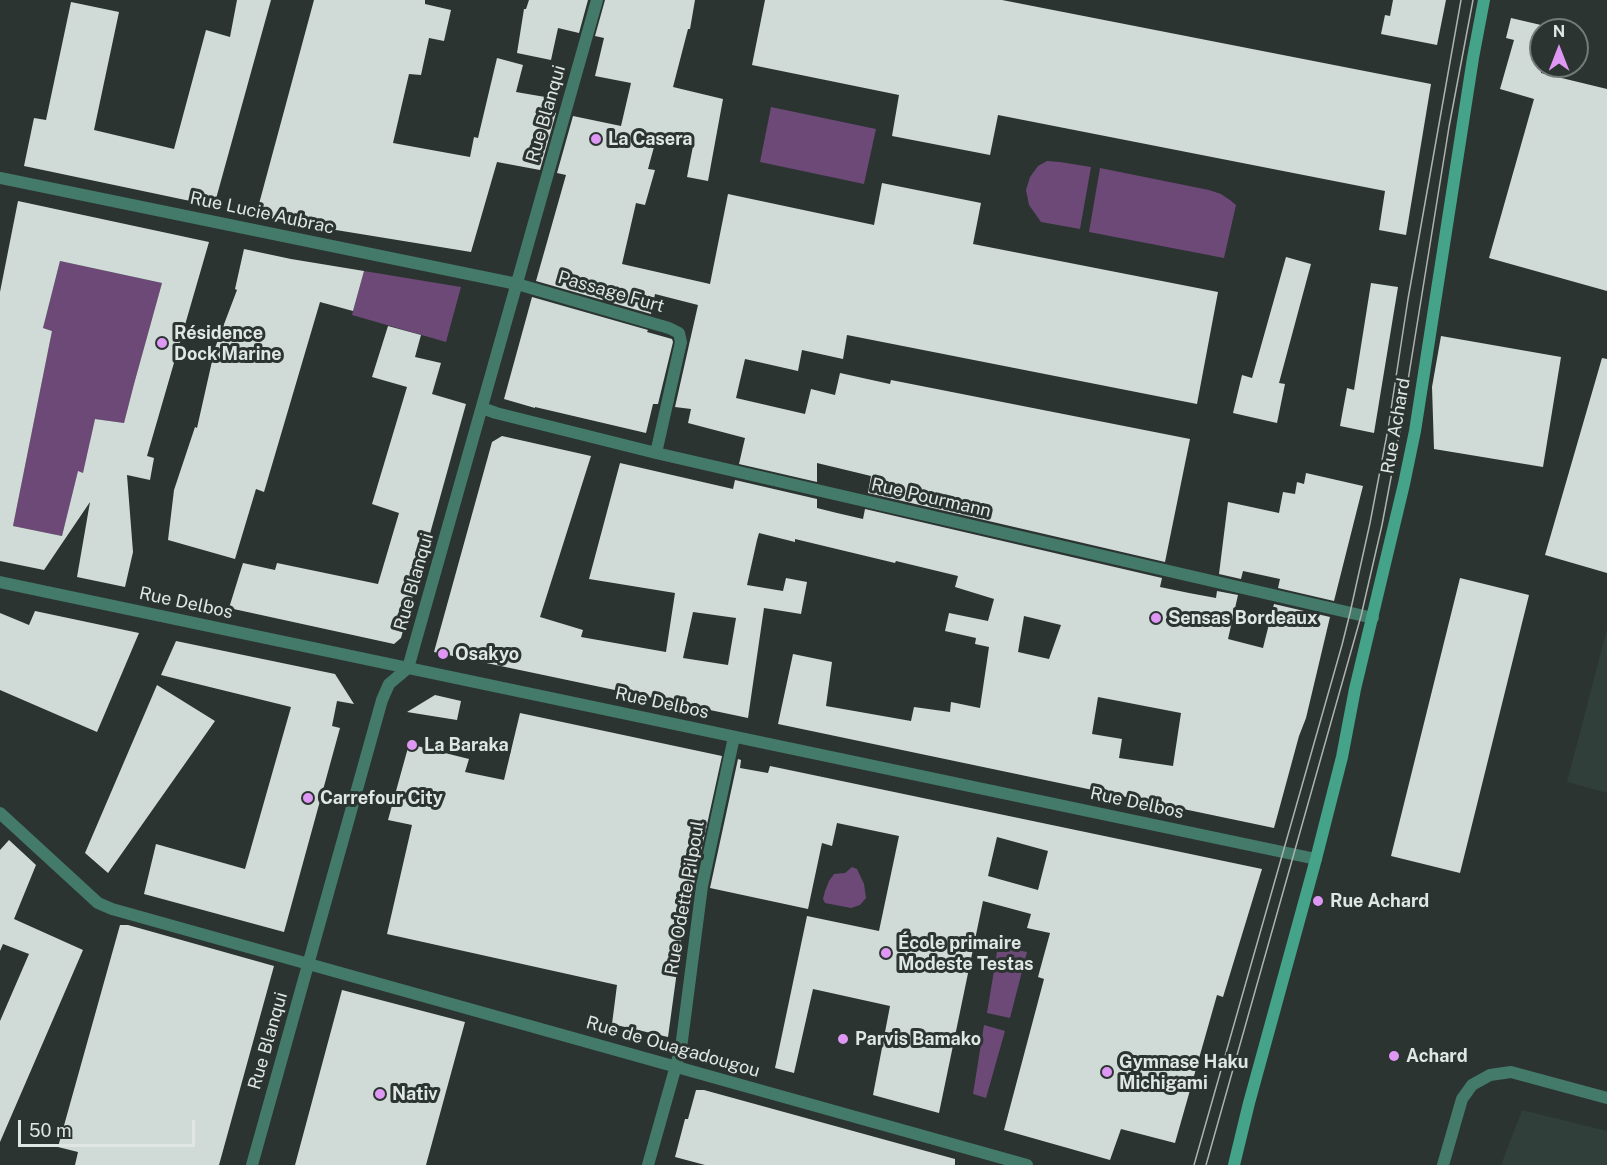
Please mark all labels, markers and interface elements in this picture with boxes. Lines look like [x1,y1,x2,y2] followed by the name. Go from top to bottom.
[1529,18,1589,78] north arrow
[1553,22,1565,41] text: N
[522,63,570,165] street label: Rue Blanqui
[608,128,693,150] place label: La Casera
[589,132,603,146] marker: La Casera
[188,187,336,239] street label: Rue Lucie Aubrac
[555,267,667,317] street label: Passage Furt
[174,322,282,364] place label: Résidence Dock Marine
[155,336,169,350] marker: Résidence Dock Marine
[1377,376,1415,476] street label: Rue Achard
[869,474,993,522] street label: Rue Pourmann
[390,531,438,633] street label: Rue Blanqui
[137,583,235,623] street label: Rue Delbos
[1168,607,1317,629] place label: Sensas Bordeaux
[1149,611,1163,625] marker: Sensas Bordeaux
[455,643,519,665] place label: Osakyo
[436,647,450,661] marker: Osakyo
[613,683,711,723] street label: Rue Delbos
[424,734,509,756] place label: La Baraka
[405,738,419,752] marker: La Baraka
[1088,783,1186,823] street label: Rue Delbos
[320,787,443,809] place label: Carrefour City
[301,791,315,805] marker: Carrefour City
[661,819,709,977] street label: Rue Odette Pilpoul
[1330,890,1429,912] place label: Rue Achard
[1311,894,1325,908] marker: Rue Achard
[898,932,1034,974] place label: École primaire Modeste Testas
[879,946,893,960] marker: École primaire Modeste Testas
[244,990,292,1092] street label: Rue Blanqui
[584,1012,762,1082] street label: Rue de Ouagadougou
[855,1028,981,1050] place label: Parvis Bamako
[836,1032,850,1046] marker: Parvis Bamako
[1406,1045,1468,1067] place label: Achard
[1387,1049,1401,1063] marker: Achard
[1119,1051,1249,1094] place label: Gymnase Haku Michigami
[1100,1065,1114,1079] marker: Gymnase Haku Michigami
[392,1083,438,1105] place label: Nativ
[373,1087,387,1101] marker: Nativ
[21,1108,198,1146] scale bar
[29,1120,72,1141] text: 50 m

